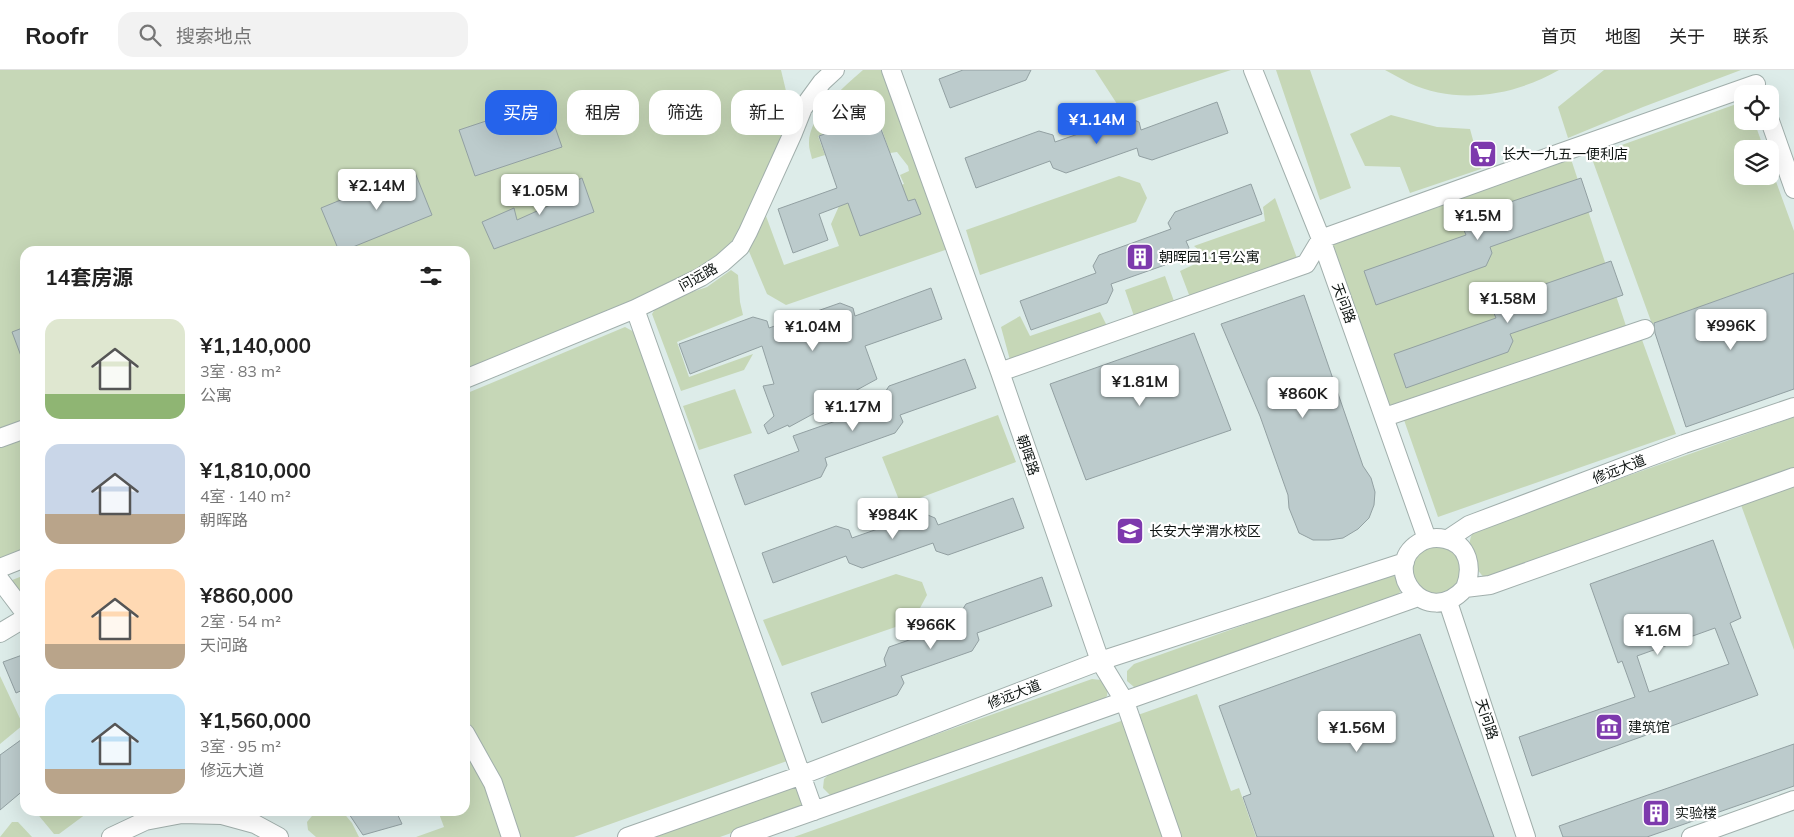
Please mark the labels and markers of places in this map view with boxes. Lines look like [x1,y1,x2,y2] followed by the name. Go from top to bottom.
[1056,102,1138,145] pin: ¥1.14M
[1468,139,1498,169] supermarket icon: 长大一九五一便利店
[1502,145,1628,163] place label: 长大一九五一便利店
[336,168,418,211] pin: ¥2.14M
[499,174,581,216] pin: ¥1.05M
[1443,198,1513,241] pin: ¥1.5M
[1125,242,1155,272] building icon: 朝晖园11号公寓
[1159,248,1260,266] place label: 朝晖园11号公寓
[1467,282,1549,324] pin: ¥1.58M
[1696,308,1766,351] pin: ¥996K
[772,310,854,352] pin: ¥1.04M
[1099,364,1181,407] pin: ¥1.81M
[1268,376,1338,419] pin: ¥860K
[812,390,894,432] pin: ¥1.17M
[858,498,928,540] pin: ¥984K
[1115,516,1145,546] school or university icon: 长安大学渭水校区
[1149,522,1261,540] place label: 长安大学渭水校区
[896,608,966,650] pin: ¥966K
[1623,614,1693,656] pin: ¥1.6M
[1316,710,1398,753] pin: ¥1.56M
[1594,712,1624,742] museum icon: 建筑馆
[1628,718,1670,736] place label: 建筑馆
[1641,798,1671,828] building icon: 实验楼
[1675,804,1717,822] place label: 实验楼

